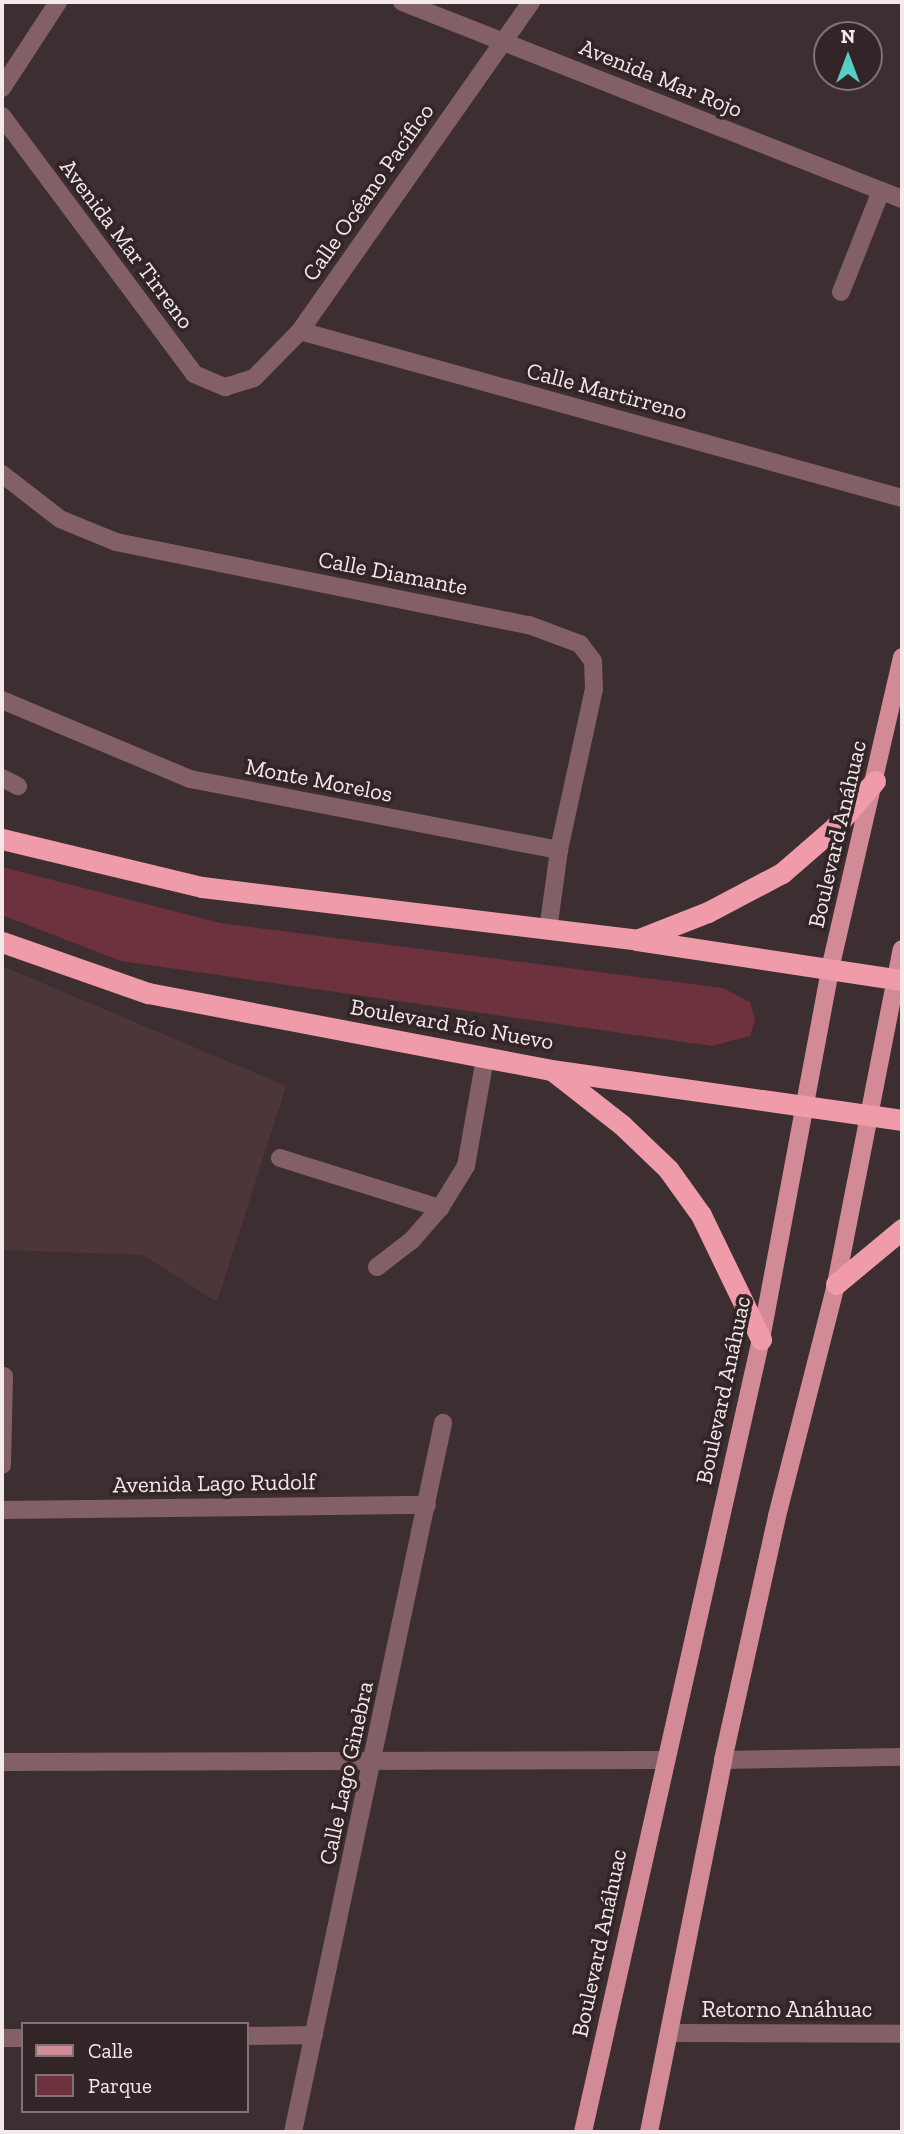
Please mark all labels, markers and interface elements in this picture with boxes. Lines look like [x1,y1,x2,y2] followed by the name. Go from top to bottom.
[813,21,883,91] north arrow
[841,25,855,48] text: N
[575,33,747,123] street label: Avenida Mar Rojo
[296,98,440,286] street label: Calle Océano Pacífico
[54,153,200,335] street label: Avenida Mar Tirreno
[524,356,690,426] street label: Calle Martirreno
[316,545,470,601] street label: Calle Diamante
[802,737,872,931] street label: Boulevard Anáhuac
[243,752,395,808] street label: Monte Morelos
[348,993,556,1055] street label: Boulevard Río Nuevo
[690,1293,756,1487] street label: Boulevard Anáhuac
[112,1467,316,1499] street label: Avenida Lago Rudolf
[313,1679,379,1867] street label: Calle Lago Ginebra
[566,1846,632,2040] street label: Boulevard Anáhuac
[701,1995,873,2023] street label: Retorno Anáhuac
[21,2022,248,2113] legend
[88,2038,133,2063] text: Calle
[88,2073,152,2098] text: Parque

